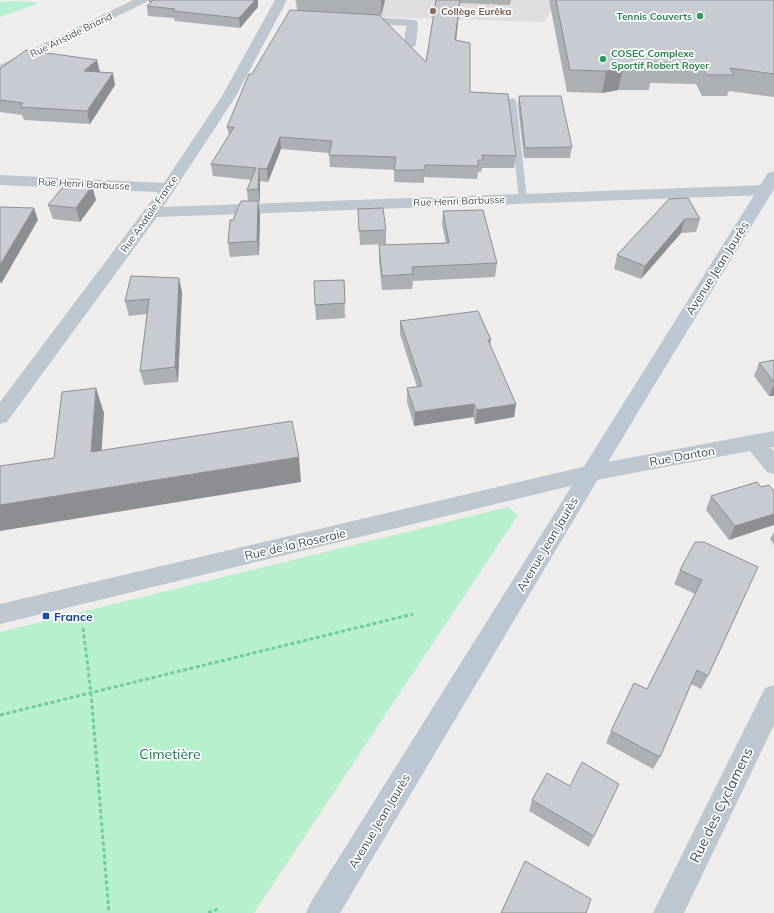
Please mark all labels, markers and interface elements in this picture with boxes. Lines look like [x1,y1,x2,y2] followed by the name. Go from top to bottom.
[441,5,511,18] place label: Collège Eurêka
[428,6,438,16] marker: Collège Eurêka
[28,10,114,60] street label: Rue Aristide Briand
[616,10,692,23] place label: Tennis Couverts
[695,11,705,21] marker: Tennis Couverts
[611,47,709,72] place label: COSEC Complexe Sportif Robert Royer
[598,54,608,64] marker: COSEC Complexe Sportif Robert Royer
[118,173,180,255] street label: Rue Anatole France
[38,175,130,193] street label: Rue Henri Barbusse
[413,193,505,209] street label: Rue Henri Barbusse
[682,218,752,318] street label: Avenue Jean Jaurès
[648,443,716,469] street label: Rue Danton
[513,494,581,594] street label: Avenue Jean Jaurès
[243,525,347,563] street label: Rue de la Roseraie
[54,609,93,624] place label: France
[41,611,51,621] marker: France
[685,744,757,866] street label: Rue des Cyclamens
[139,745,201,763] park label: Cimetière
[345,771,413,871] street label: Avenue Jean Jaurès

